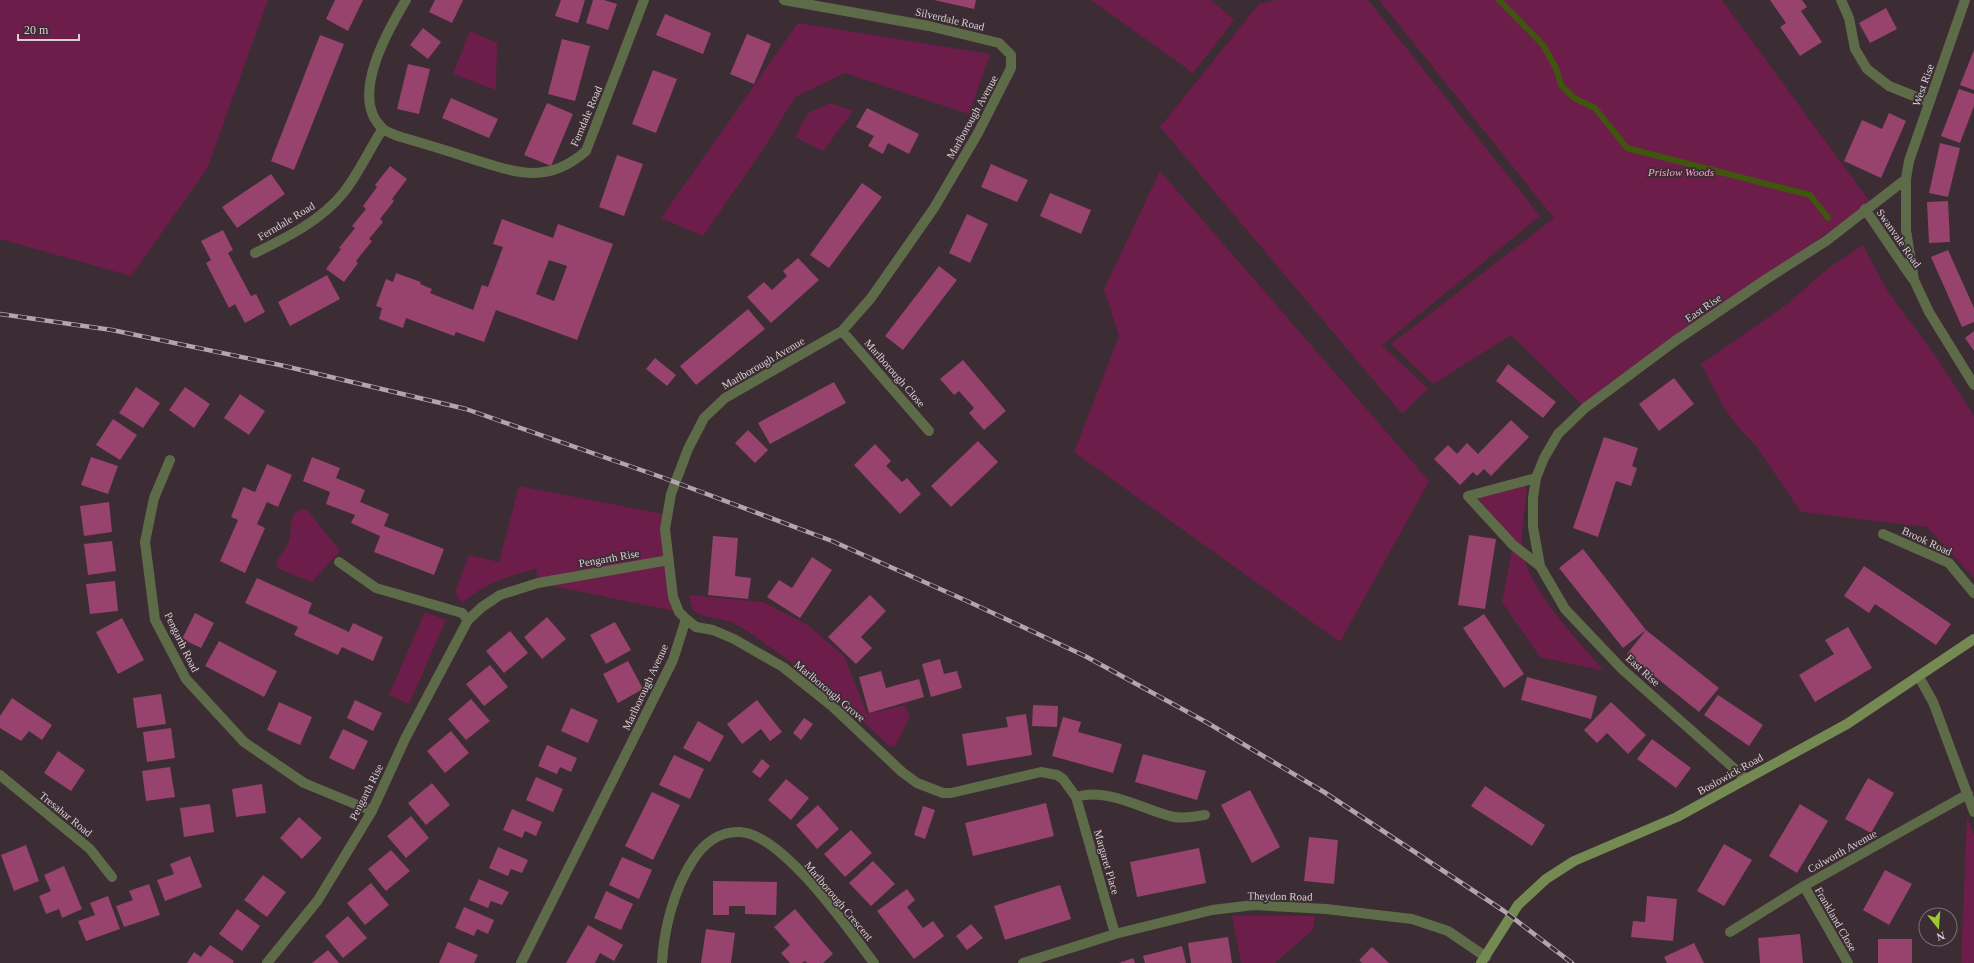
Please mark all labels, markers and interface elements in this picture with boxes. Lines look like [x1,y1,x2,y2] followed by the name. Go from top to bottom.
[914,5,986,33] street label: Silverdale Road
[18,16,79,42] scale bar
[24,23,49,37] text: 20 m
[1910,62,1936,108] street label: West Rise
[944,73,1000,161] street label: Marlborough Avenue
[568,84,604,148] street label: Ferndale Road
[1647,166,1714,178] park label: Prislow Woods
[255,199,317,243] street label: Ferndale Road
[1874,206,1924,270] street label: Swanvale Road
[1683,291,1724,325] street label: East Rise
[719,334,807,392] street label: Marlborough Avenue
[862,337,928,409] street label: Marlborough Close
[1900,524,1954,558] street label: Brook Road
[578,547,640,569] street label: Pengarth Rise
[162,610,202,674] street label: Pengarth Road
[620,642,670,732] street label: Marlborough Avenue
[1624,652,1662,688] street label: East Rise
[792,658,868,724] street label: Marlborough Grove
[1695,751,1765,797] street label: Boslowick Road
[347,762,385,822] street label: Pengarth Rise
[37,789,95,839] street label: Tresahar Road
[1805,827,1879,875] street label: Colworth Avenue
[1092,828,1122,896] street label: Margaret Place
[802,859,876,943] street label: Marlborough Crescent
[1813,885,1859,953] street label: Frankland Close
[1247,889,1313,903] street label: Theydon Road
[1918,907,1958,947] north arrow
[1935,930,1946,943] text: N

